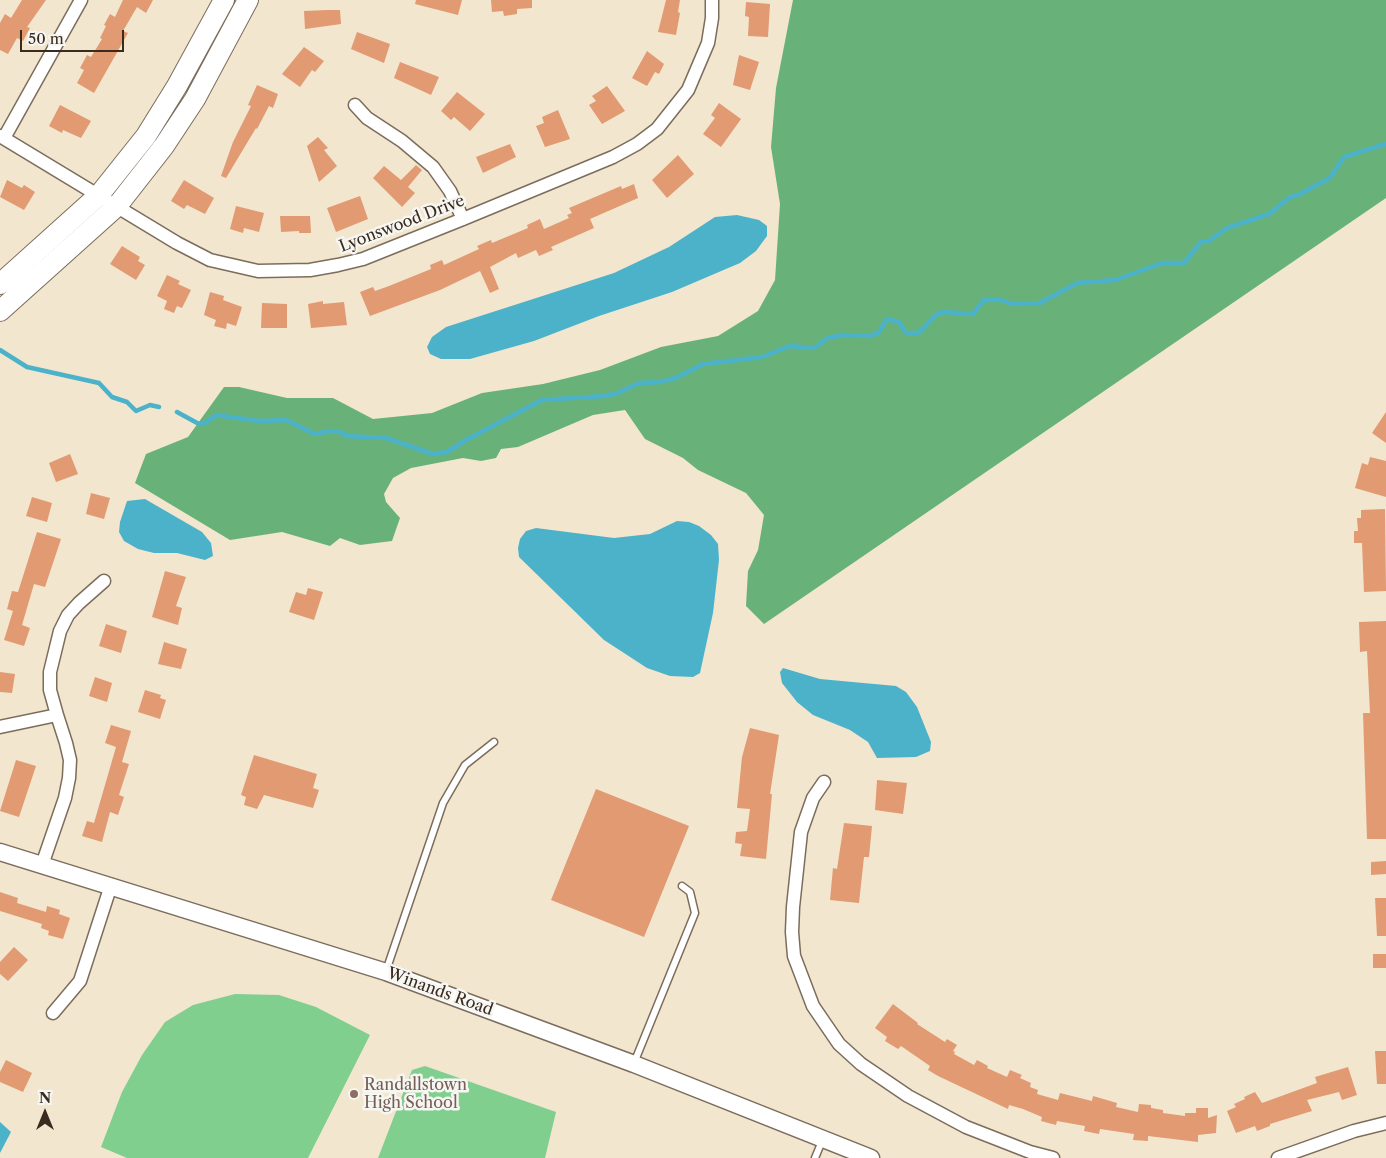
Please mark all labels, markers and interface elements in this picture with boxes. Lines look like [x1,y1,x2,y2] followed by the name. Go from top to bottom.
[22,20,126,52] scale bar
[28,29,64,48] text: 50 m
[337,191,467,257] street label: Lyonswood Drive
[384,964,496,1020] street label: Winands Road
[364,1075,467,1113] place label: Randallstown High School
[20,1088,70,1138] north arrow
[348,1088,360,1100] marker: Randallstown High School
[39,1089,51,1107] text: N

